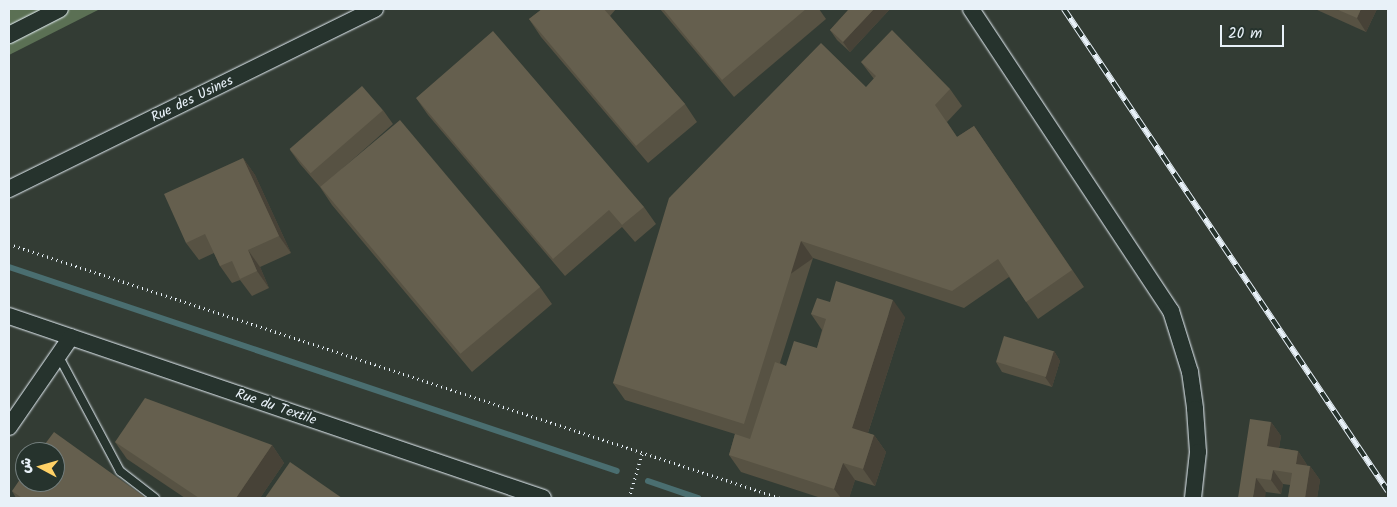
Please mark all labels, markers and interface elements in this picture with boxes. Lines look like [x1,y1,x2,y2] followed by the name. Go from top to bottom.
[1222,15,1286,47] scale bar
[1228,22,1262,46] text: 20 m
[148,72,236,126] street label: Rue des Usines
[233,385,319,429] street label: Rue du Textile
[15,442,65,492] north arrow
[14,457,38,474] text: ش

